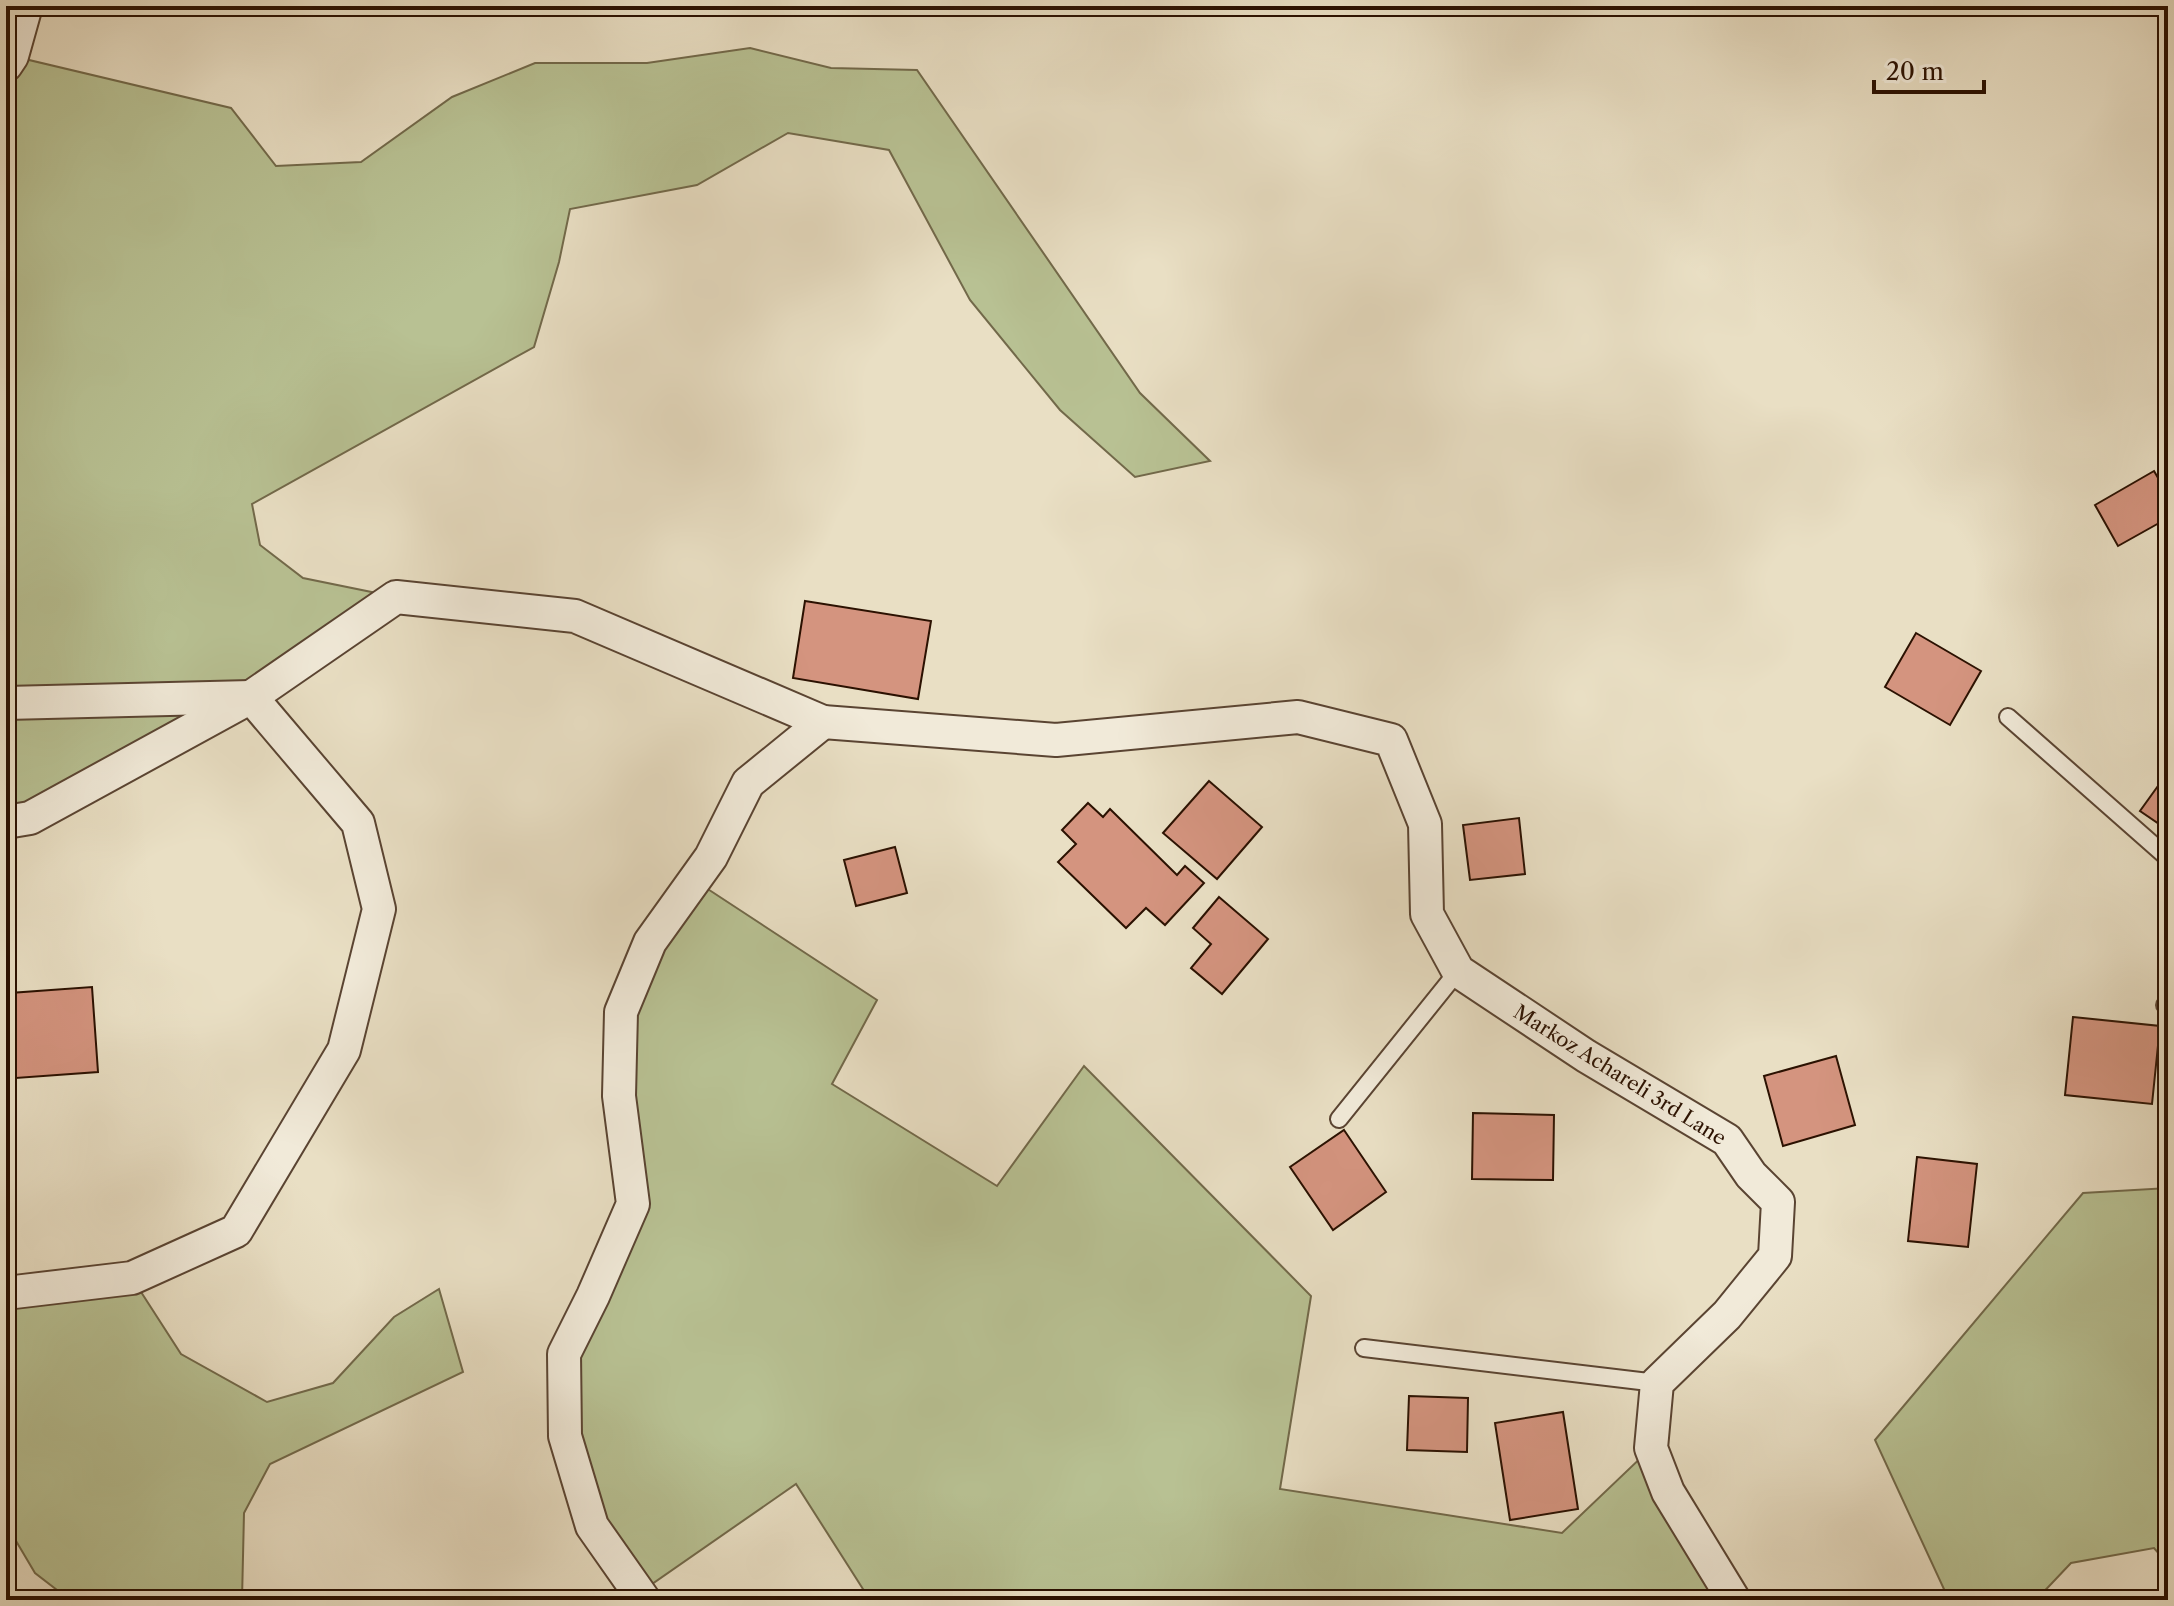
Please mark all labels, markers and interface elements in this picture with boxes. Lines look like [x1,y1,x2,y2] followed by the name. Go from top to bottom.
[1874,44,1984,94] scale bar
[1886,57,1944,86] text: 20 m
[1509,1000,1731,1150] street label: Markoz Achareli 3rd Lane

